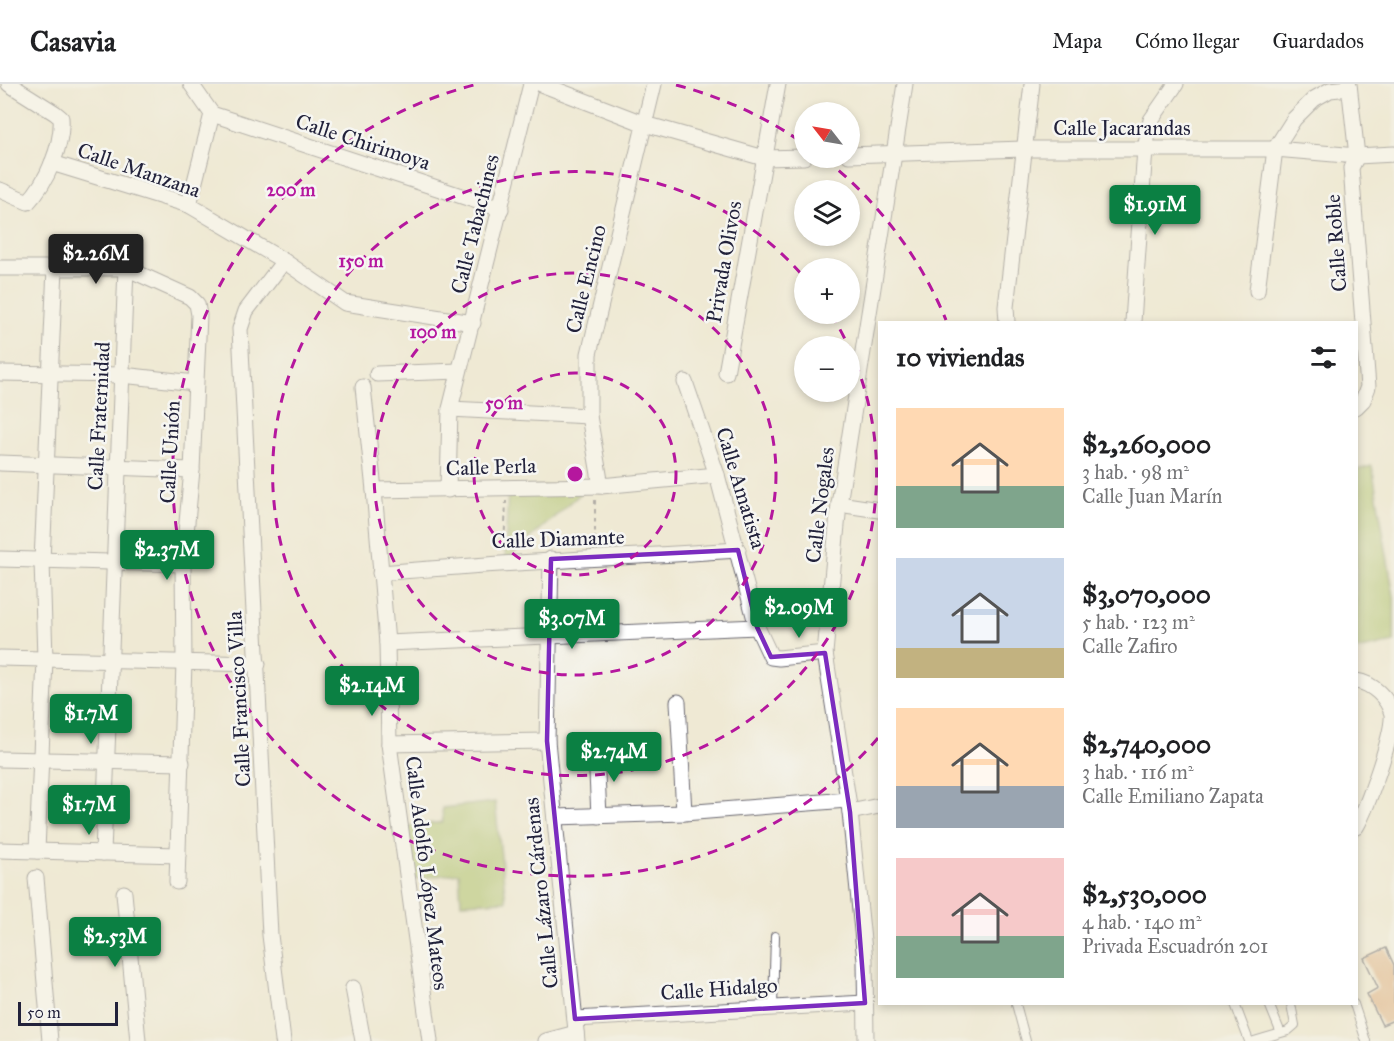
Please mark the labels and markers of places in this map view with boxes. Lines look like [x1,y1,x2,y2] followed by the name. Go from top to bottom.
[1106,185,1204,236] pin: $1.91M
[47,234,145,285] pin: $2.26M
[565,464,585,484] centre of rings
[118,530,216,581] pin: $2.37M
[750,588,848,639] pin: $2.09M
[523,599,621,650] pin: $3.07M
[323,666,421,717] pin: $2.14M
[49,694,133,745] pin: $1.7M
[565,732,663,783] pin: $2.74M
[47,785,131,836] pin: $1.7M
[66,917,164,968] pin: $2.53M

